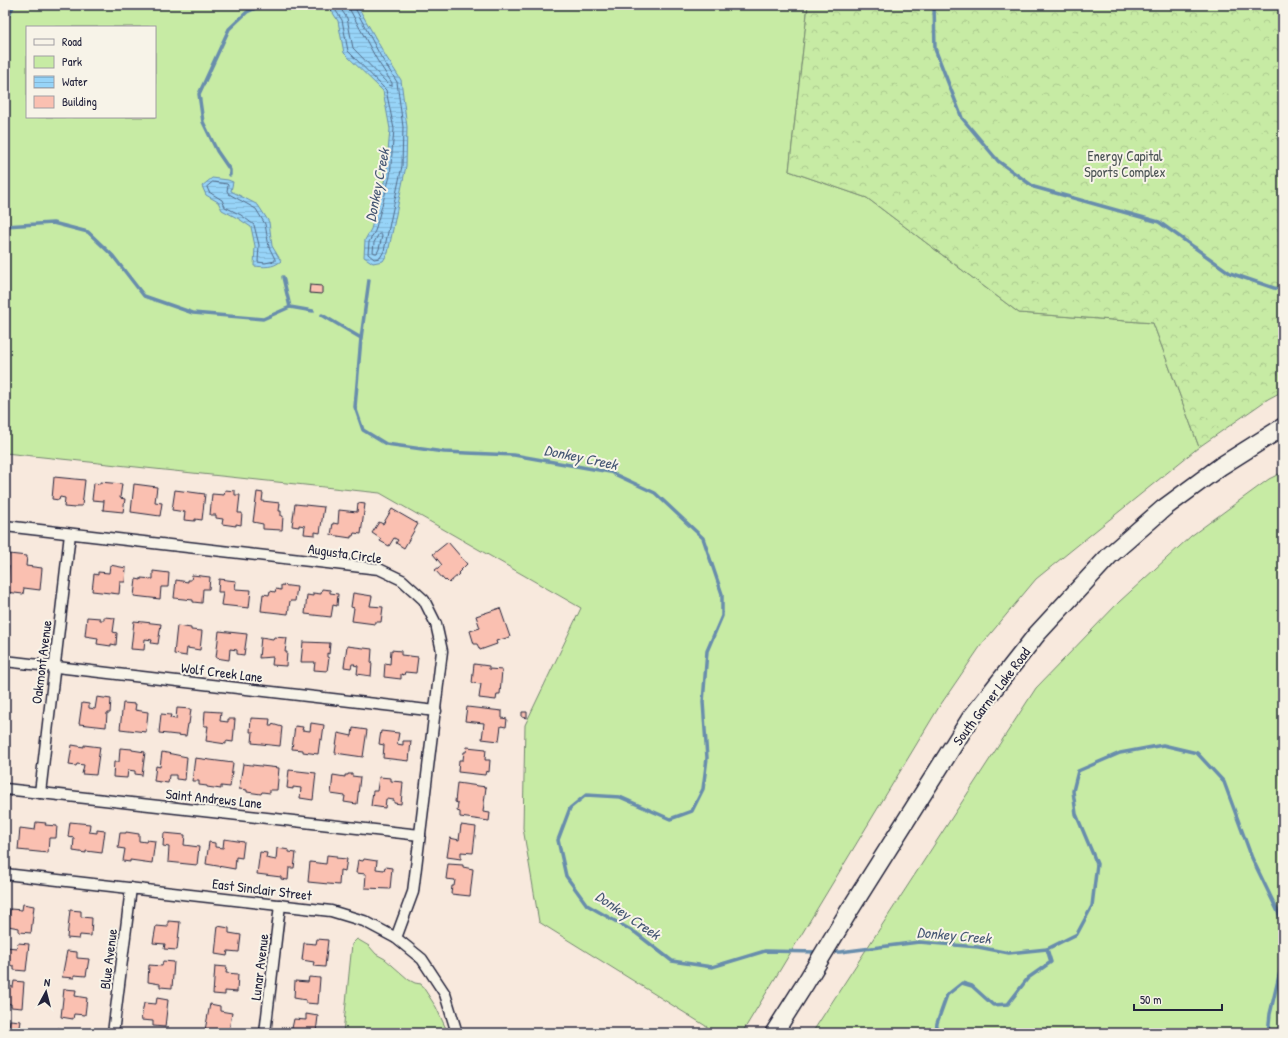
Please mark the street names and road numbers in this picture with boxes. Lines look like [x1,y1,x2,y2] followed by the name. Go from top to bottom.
[307,538,383,569] street label: Augusta Circle
[26,619,56,705] street label: Oakmont Avenue
[948,643,1034,749] street label: South Garner Lake Road
[180,658,264,686] street label: Wolf Creek Lane
[165,783,263,813] street label: Saint Andrews Lane
[211,873,313,905] street label: East Sinclair Street
[95,927,121,990] street label: Blue Avenue
[246,932,273,1001] street label: Lunar Avenue

